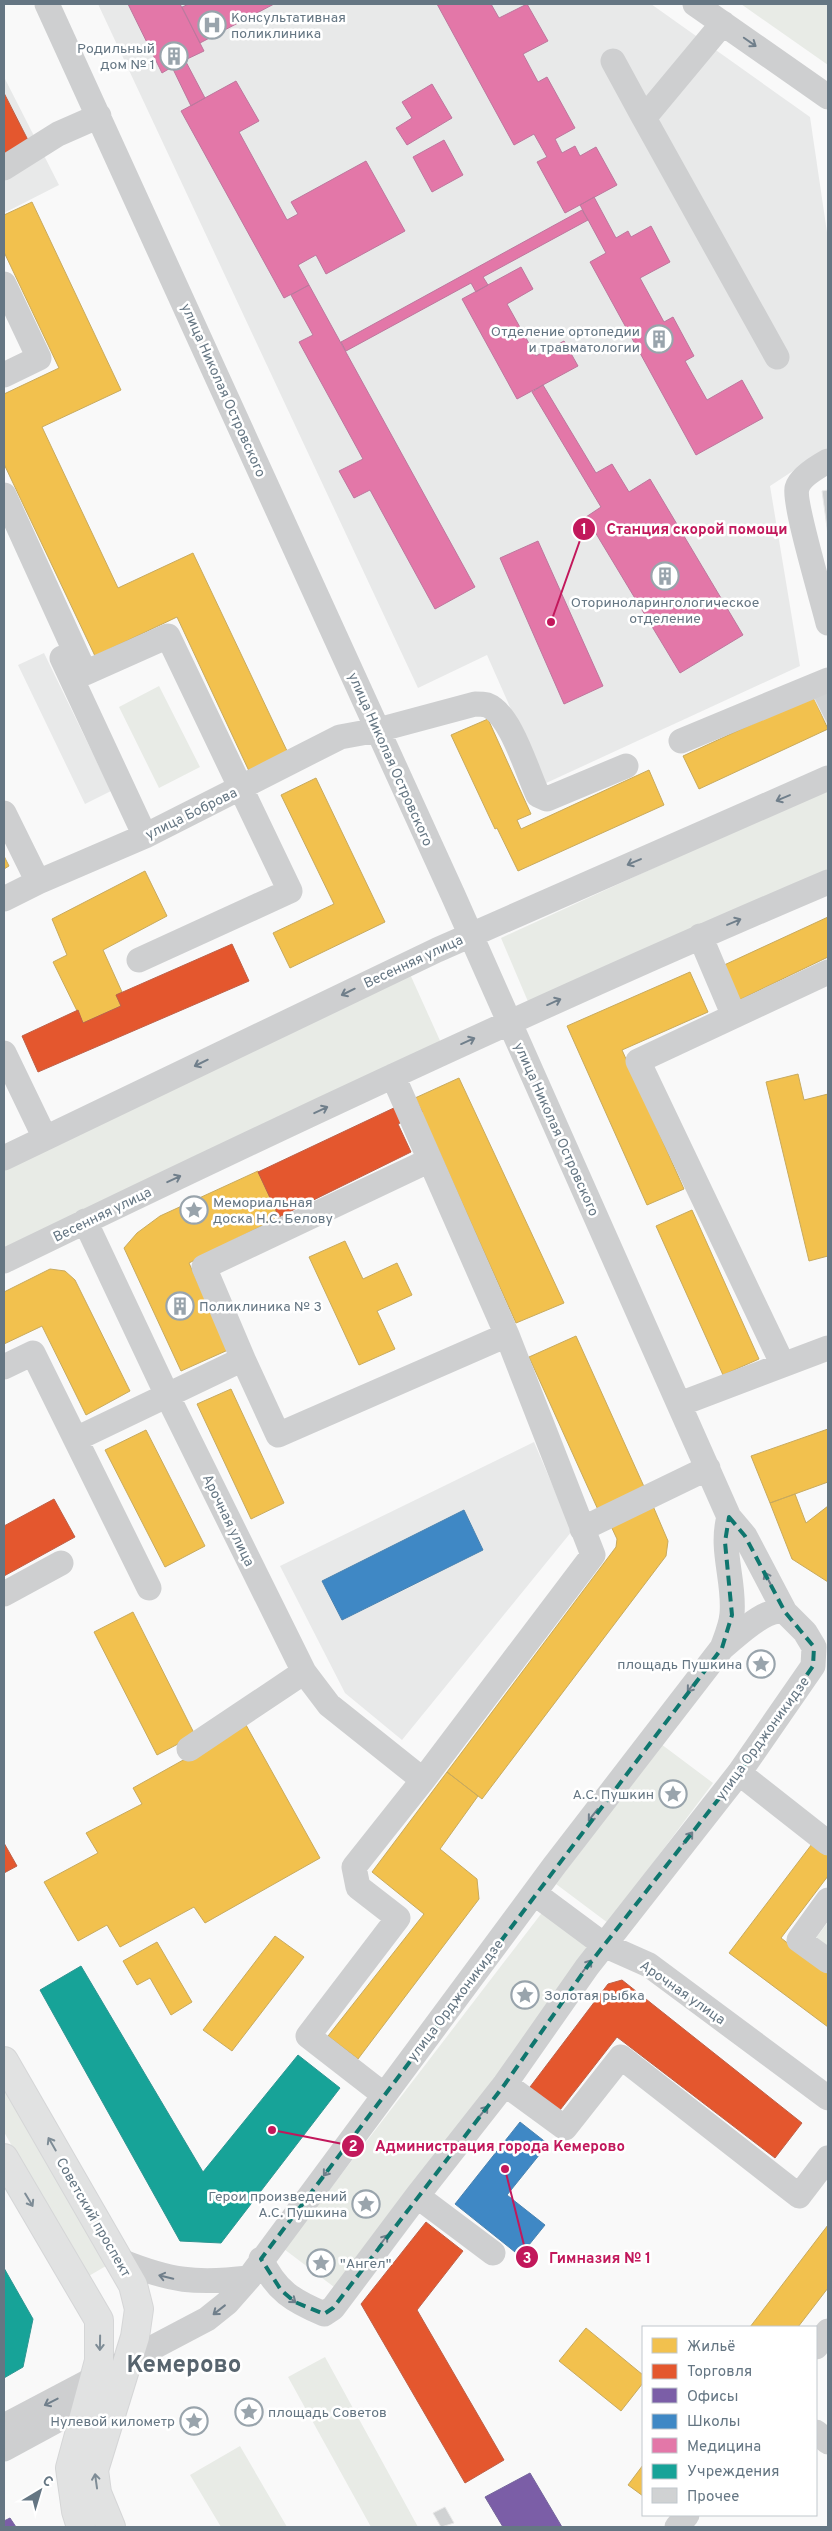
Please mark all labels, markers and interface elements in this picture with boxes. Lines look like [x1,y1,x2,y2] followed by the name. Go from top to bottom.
[197,10,227,40] hospital icon: Консультативная поликлиника
[231,10,346,43] place label: Консультативная поликлиника
[742,37,756,47] one-way arrow
[77,41,155,74] place label: Родильный дом № 1
[159,41,189,71] building icon: Родильный дом № 1
[177,301,269,480] street label: улица Николая Островского
[491,324,640,357] place label: Отделение ортопедии и травматологии
[644,324,674,354] building icon: Отделение ортопедии и травматологии
[572,514,798,544] callout: Станция скорой помощи
[581,521,587,540] text: 1
[606,521,788,540] text: Станция скорой помощи
[650,561,680,591] building icon: Оториноларингологическое отделение
[571,595,759,628] place label: Оториноларингологическое отделение
[344,670,436,849] street label: улица Николая Островского
[143,785,240,844] street label: улица Боброва
[776,794,791,803] one-way arrow
[627,858,642,868] one-way arrow
[726,916,741,926] one-way arrow
[361,932,466,993] street label: Весенняя улица
[340,988,355,998] one-way arrow
[546,997,561,1007] one-way arrow
[460,1036,475,1046] one-way arrow
[510,1040,602,1219] street label: улица Николая Островского
[194,1059,209,1068] one-way arrow
[313,1105,328,1114] one-way arrow
[166,1174,181,1184] one-way arrow
[51,1184,155,1247] street label: Весенняя улица
[179,1195,209,1225] place icon: Мемориальная доска Н.С. Белову
[213,1195,333,1228] place label: Мемориальная доска Н.С. Белову
[165,1291,195,1321] building icon: Поликлиника № 3
[199,1299,322,1316] place label: Поликлиника № 3
[198,1472,257,1570] street label: Арочная улица
[763,1571,773,1586] one-way arrow
[746,1649,776,1679] place icon: площадь Пушкина
[617,1657,742,1674] place label: площадь Пушкина
[713,1674,814,1804] street label: улица Орджоникидзе
[687,1679,697,1693] one-way arrow
[658,1779,688,1809] place icon: А.С. Пушкин
[573,1787,654,1804] place label: А.С. Пушкин
[588,1808,598,1822] one-way arrow
[682,1832,693,1845] one-way arrow
[405,1937,508,2065] street label: улица Орджоникидзе
[636,1957,728,2029] street label: Арочная улица
[582,1960,593,1973] one-way arrow
[510,1980,540,2010] place icon: Золотая рыбка
[544,1988,645,2005] place label: Золотая рыбка
[477,2106,488,2119] one-way arrow
[340,2131,635,2161] callout: Администрация города Кемерово
[47,2137,57,2151] one-way arrow
[348,2138,358,2157] text: 2
[375,2138,625,2157] text: Администрация города Кемерово
[52,2155,134,2280] street label: Советский проспект
[323,2163,333,2177] one-way arrow
[208,2189,347,2222] place label: Герои произведений А.С. Пушкина
[351,2189,381,2219] place icon: Герои произведений А.С. Пушкина
[24,2192,34,2206] one-way arrow
[378,2234,388,2248] one-way arrow
[514,2242,661,2272] callout: Гимназия № 1
[306,2248,336,2278] place icon: "Ангел"
[523,2250,532,2269] text: 3
[549,2250,651,2269] text: Гимназия № 1
[340,2256,391,2273] place label: "Ангел"
[158,2272,174,2281] one-way arrow
[283,2292,296,2303] one-way arrow
[213,2304,226,2315] one-way arrow
[642,2326,817,2516] legend
[95,2334,105,2351] one-way arrow
[687,2338,735,2357] text: Жильё
[127,2351,241,2381] district label: Кемерово
[687,2363,752,2382] text: Торговля
[687,2388,738,2407] text: Офисы
[234,2397,264,2427] place icon: площадь Советов
[44,2398,59,2407] one-way arrow
[268,2405,387,2422] place label: площадь Советов
[179,2406,209,2436] place icon: Нулевой километр
[687,2413,741,2432] text: Школы
[50,2414,175,2431] place label: Нулевой километр
[687,2438,761,2457] text: Медицина
[687,2463,779,2482] text: Учреждения
[15,2466,65,2516] north arrow
[38,2472,56,2491] text: С
[91,2474,101,2490] one-way arrow
[687,2488,739,2507] text: Прочее

